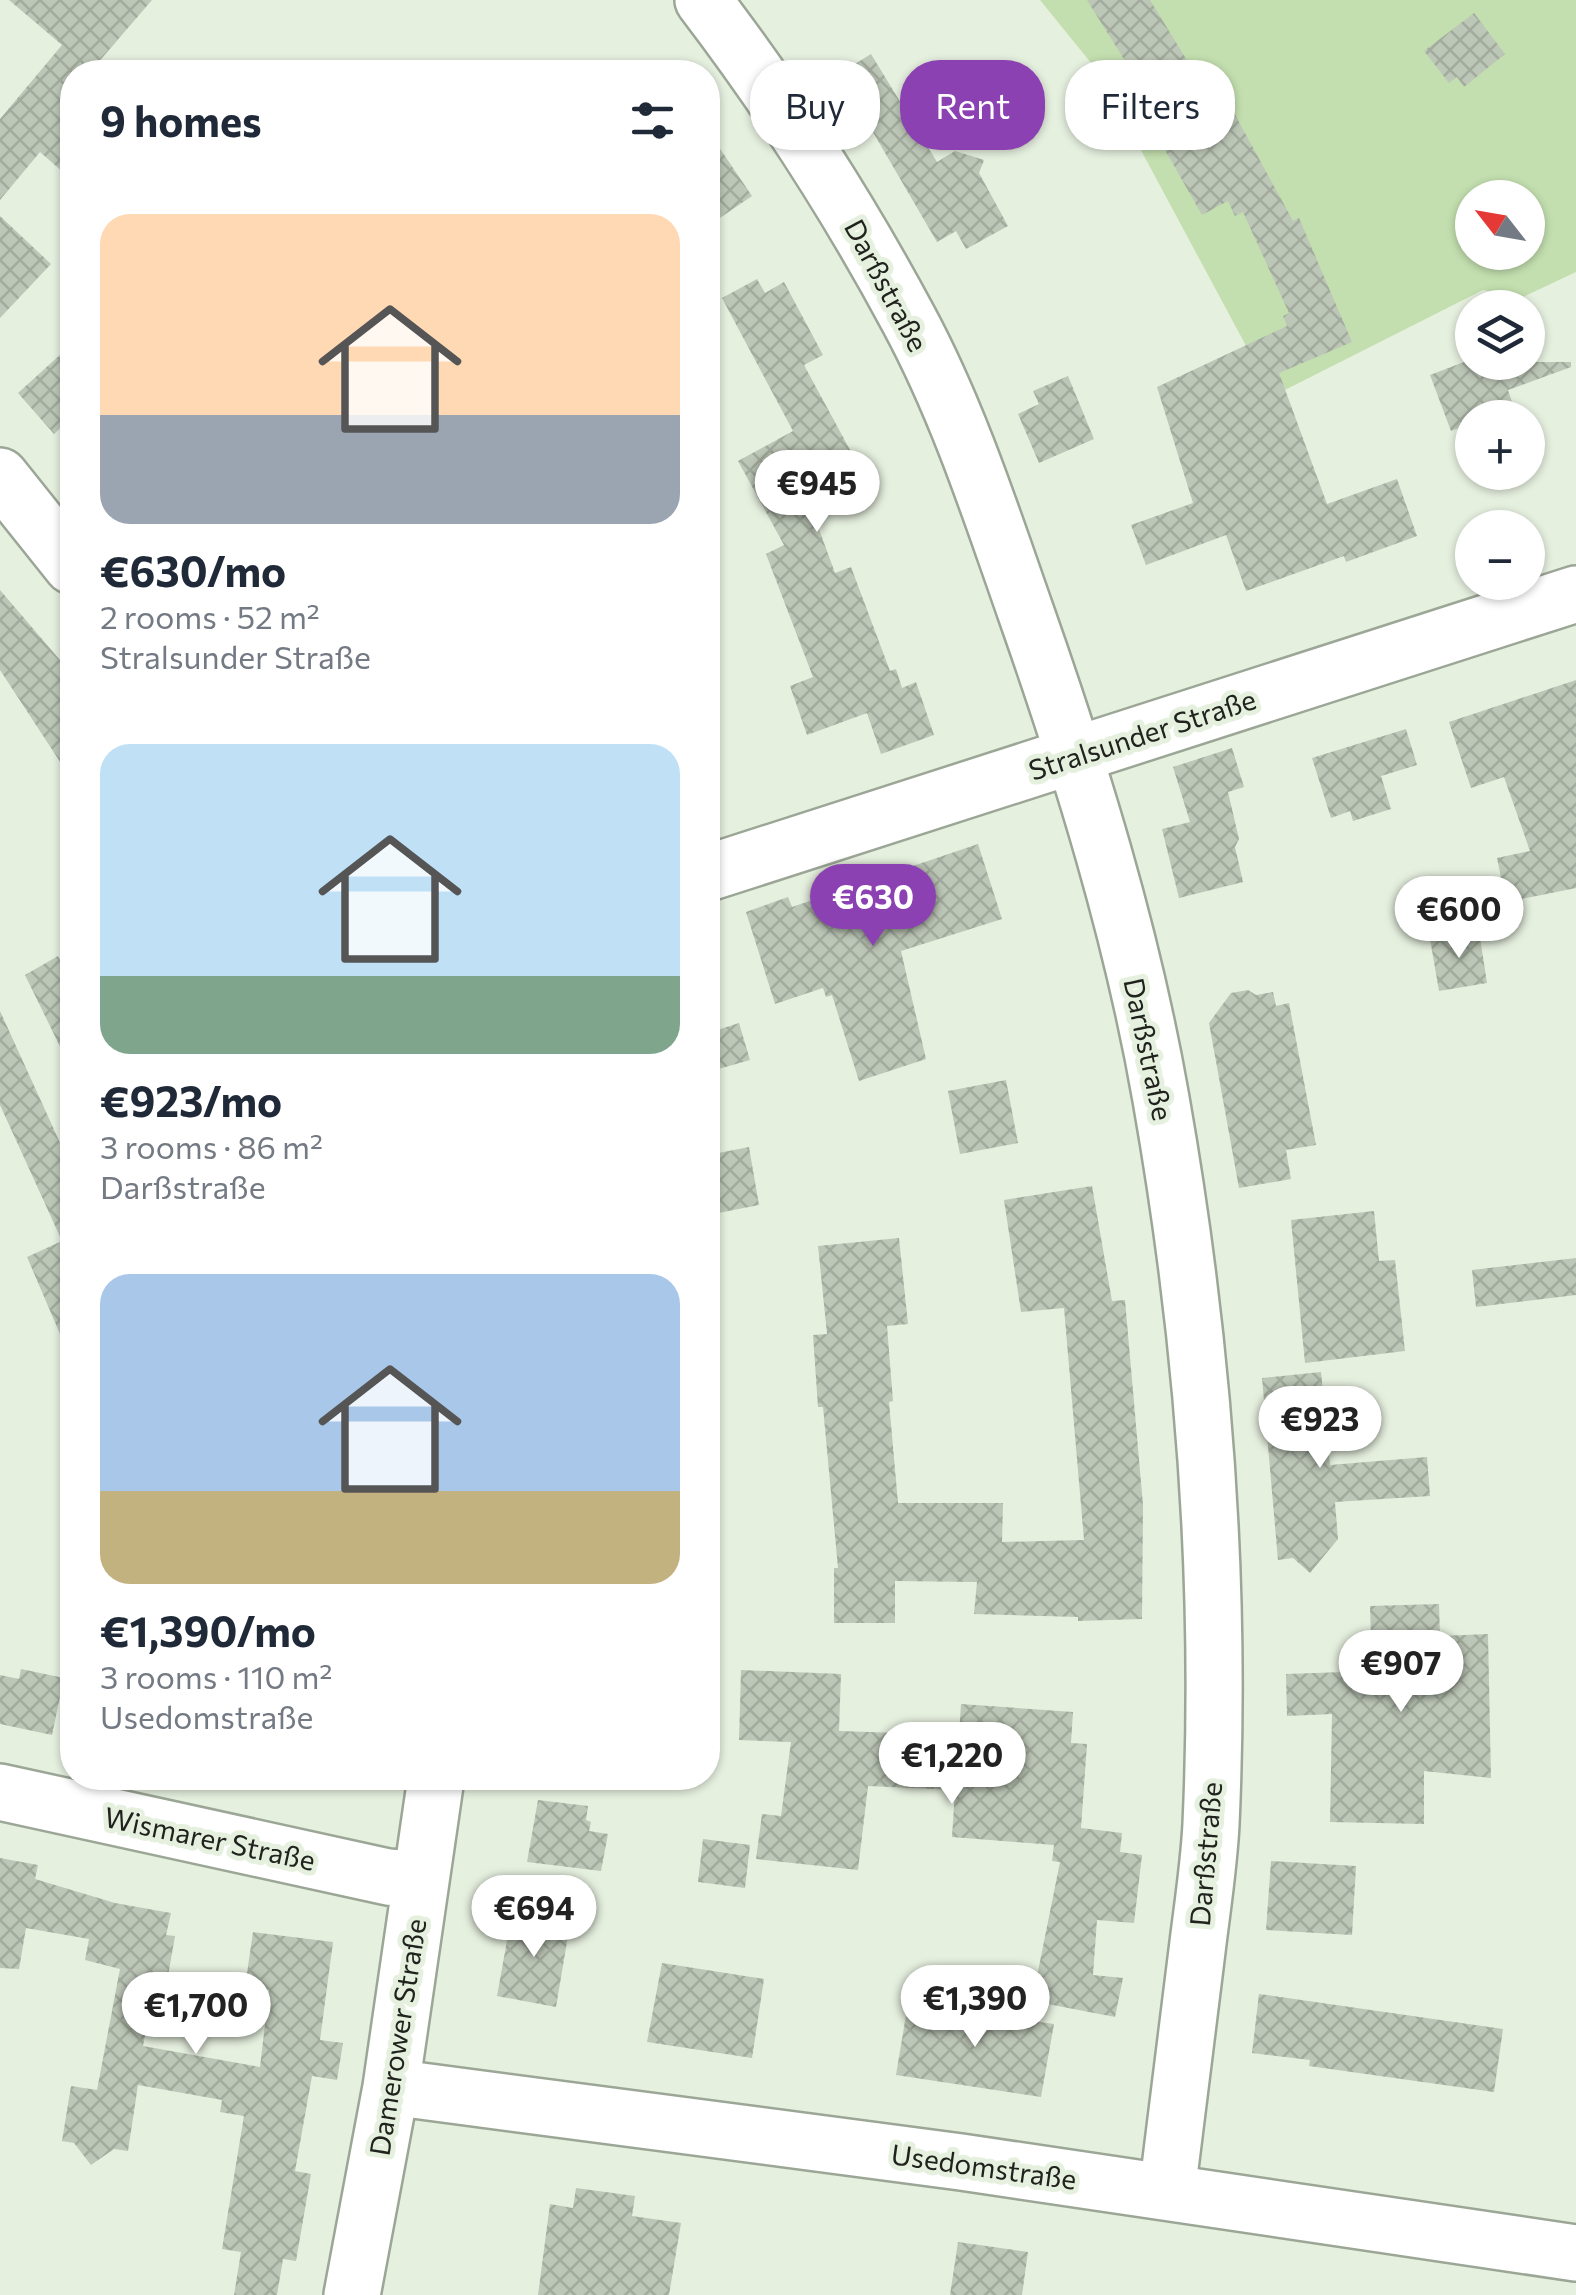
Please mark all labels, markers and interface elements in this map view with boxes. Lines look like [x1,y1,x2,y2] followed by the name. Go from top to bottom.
[750,60,880,150] chip: Buy
[900,60,1045,150] chip: Rent
[1065,60,1235,150] chip: Filters
[625,93,680,148] icon: filters
[100,94,262,146] text: 9 homes
[1455,180,1545,270] north arrow
[1455,180,1545,600] map controls
[838,213,936,357] street label: Darßstraße
[300,279,480,459] icon: home
[1455,290,1545,380] button: layers
[1455,400,1545,490] button: +
[758,450,876,535] pin: €945
[777,462,857,502] text: €945
[1455,510,1545,600] button: −
[100,544,286,596] text: €630/mo
[100,596,320,636] text: 2 rooms · 52 m²
[100,636,371,676] text: Stralsunder Straße
[1024,681,1260,787] street label: Stralsunder Straße
[300,809,480,989] icon: home
[814,864,932,949] pin: €630
[832,876,914,916] text: €630
[1400,876,1518,961] pin: €600
[1417,888,1501,928] text: €600
[1117,975,1181,1123] street label: Darßstraße
[100,1074,282,1126] text: €923/mo
[100,1126,323,1166] text: 3 rooms · 86 m²
[100,1166,266,1206] text: Darßstraße
[300,1339,480,1519] icon: home
[1261,1386,1379,1471] pin: €923
[1281,1398,1359,1438] text: €923
[100,1604,316,1656] text: €1,390/mo
[1342,1630,1460,1715] pin: €907
[1361,1642,1441,1682] text: €907
[100,1656,332,1696] text: 3 rooms · 110 m²
[100,1696,313,1736] text: Usedomstraße
[871,1722,1033,1807] pin: €1,220
[901,1734,1003,1774] text: €1,220
[1182,1780,1228,1928] street label: Darßstraße
[102,1799,318,1877] street label: Wismarer Straße
[475,1875,593,1960] pin: €694
[493,1887,575,1927] text: €694
[361,1916,433,2158] street label: Damerower Straße
[894,1965,1056,2050] pin: €1,390
[115,1972,277,2057] pin: €1,700
[923,1977,1027,2017] text: €1,390
[144,1984,248,2024] text: €1,700
[889,2136,1079,2196] street label: Usedomstraße

